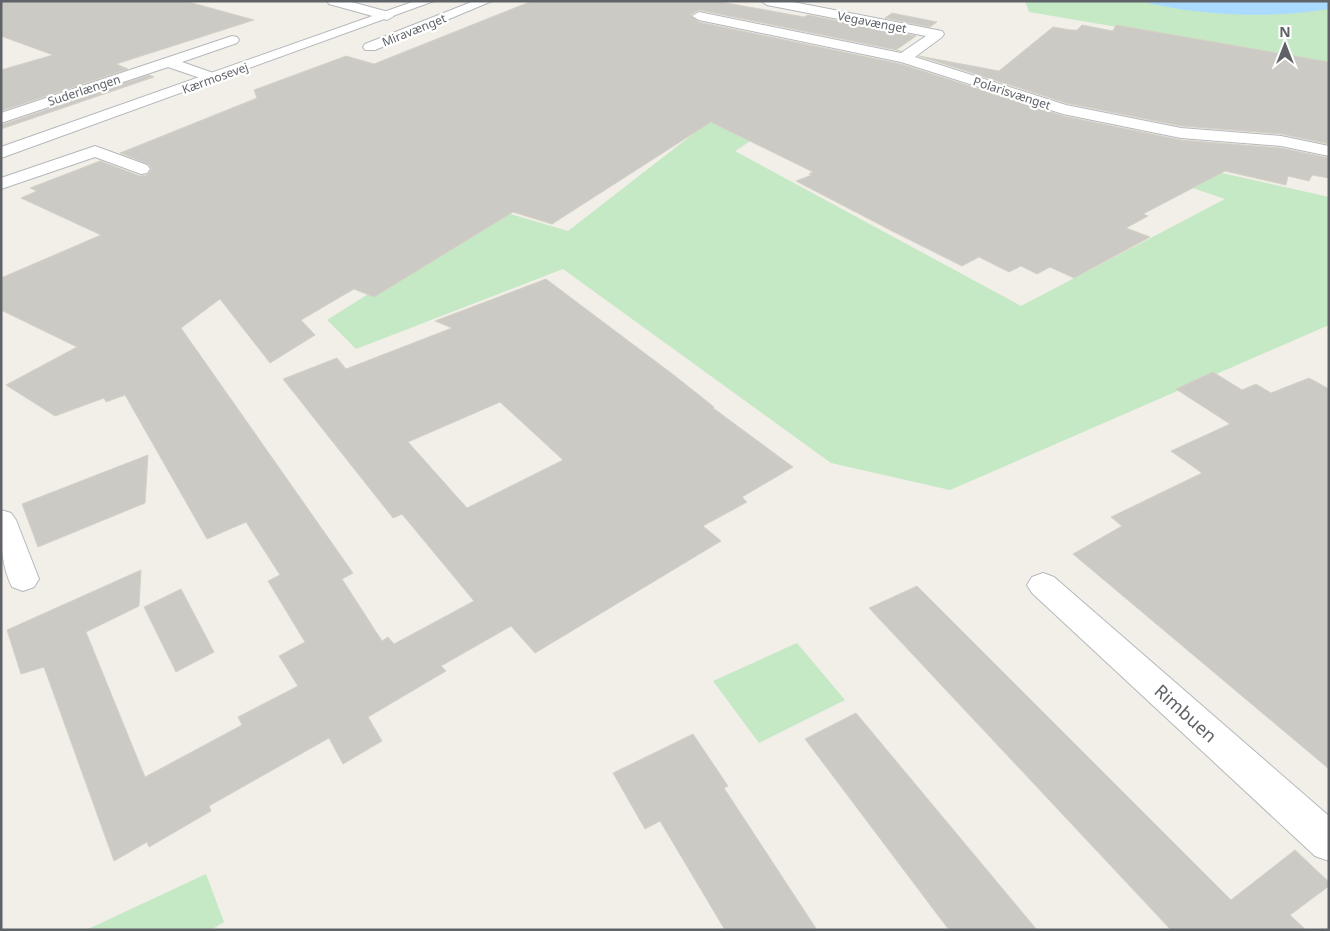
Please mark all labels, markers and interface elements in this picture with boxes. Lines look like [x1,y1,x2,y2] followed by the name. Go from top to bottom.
[836,7,909,37] street label: Vegavænget
[379,9,449,51] street label: Miravænget
[1260,20,1310,70] north arrow
[1279,22,1291,41] text: N
[179,58,251,98] street label: Kærmosevej
[45,70,123,110] street label: Suderlængen
[971,72,1054,114] street label: Polarisvænget
[1150,679,1222,747] street label: Rimbuen

